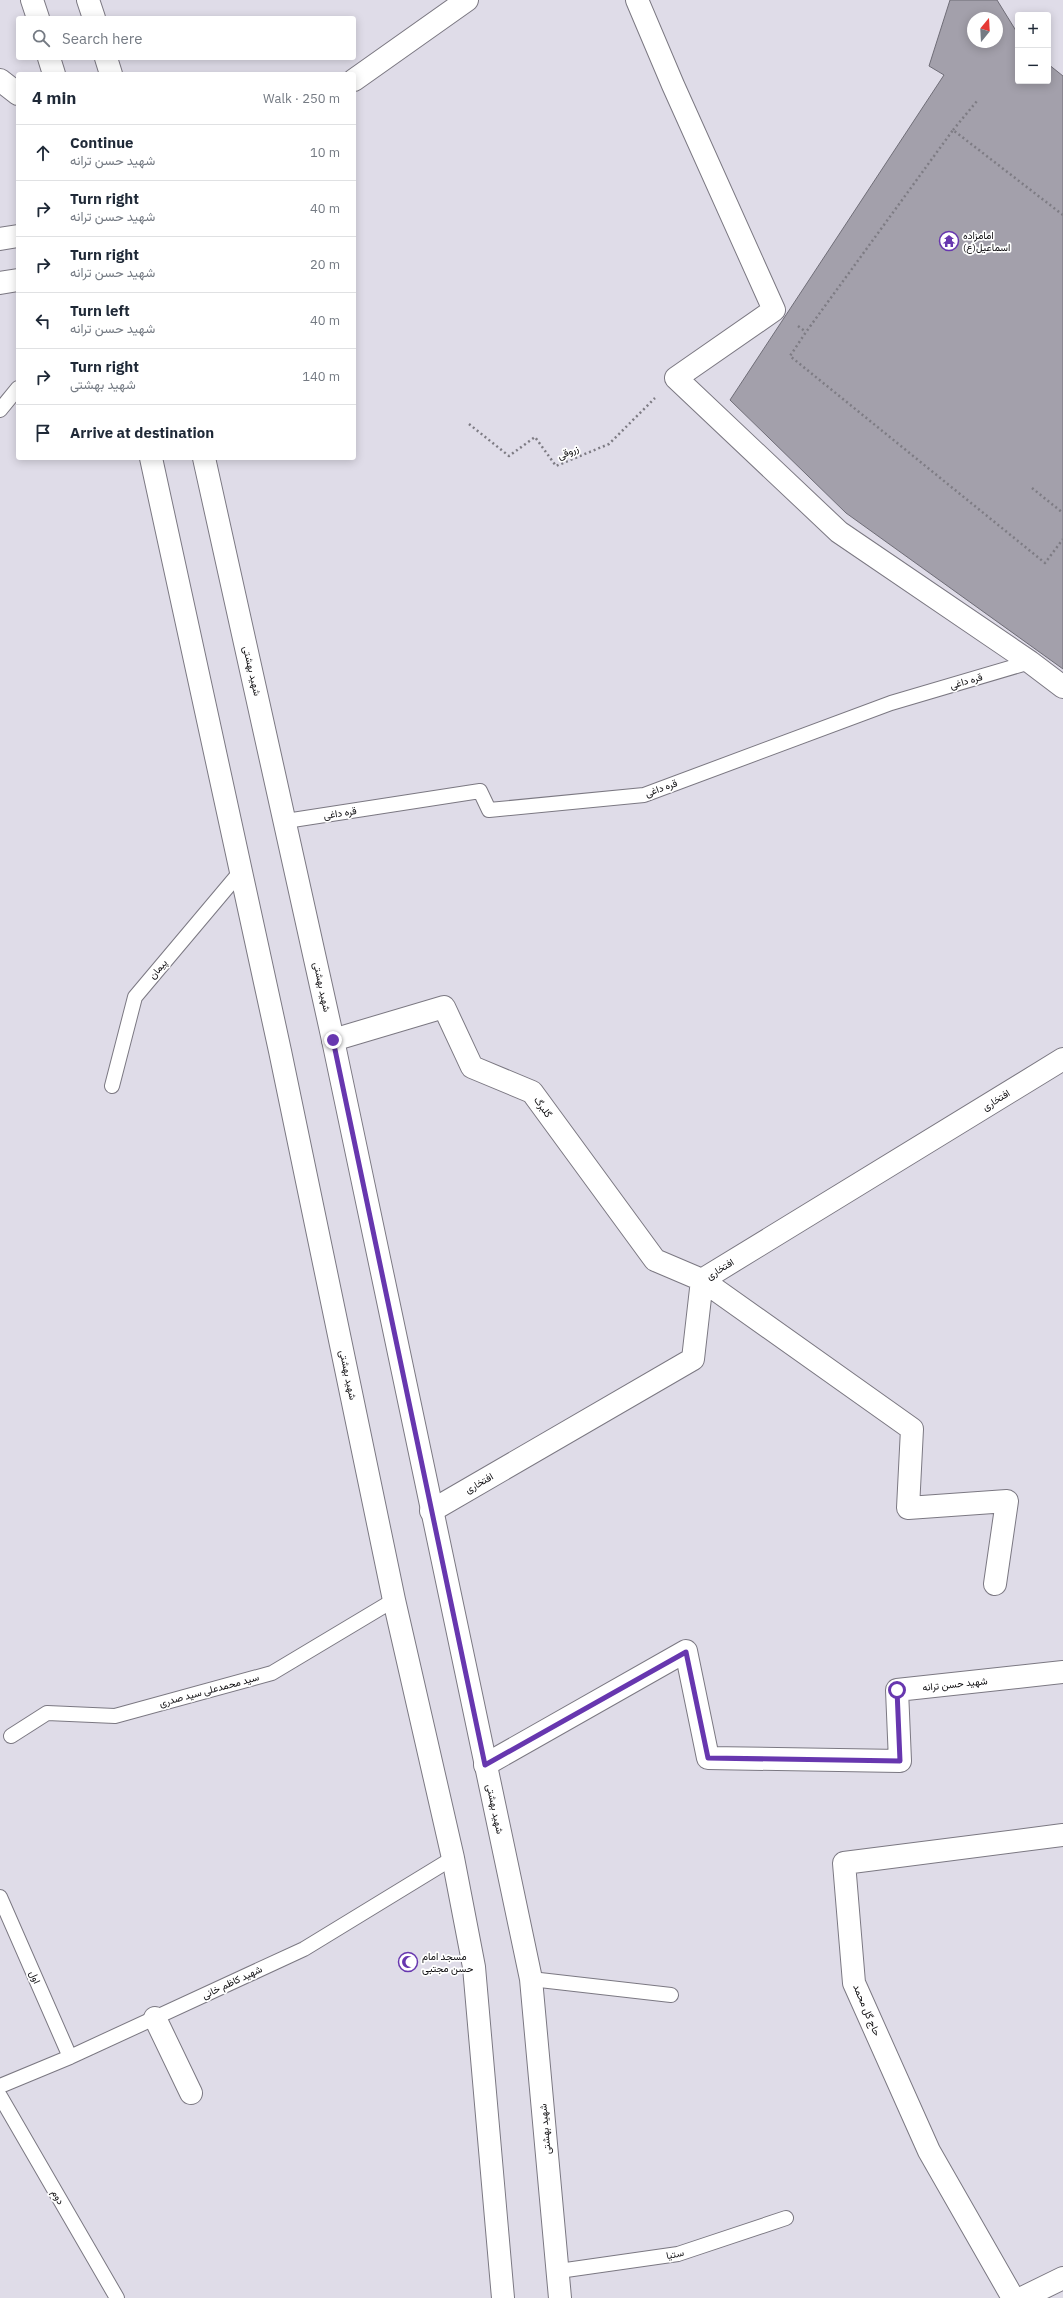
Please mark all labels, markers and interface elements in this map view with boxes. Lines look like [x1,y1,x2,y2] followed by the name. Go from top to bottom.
[967,12,1003,48] north arrow
[1015,12,1051,84] map controls
[1015,12,1051,48] button: +
[16,16,356,60] search box
[30,27,52,49] icon: search
[62,29,142,48] text: Search here
[1015,48,1051,84] button: −
[32,87,76,109] text: 4 min
[263,90,340,107] text: Walk · 250 m
[70,133,134,152] text: Continue
[32,142,54,164] icon: ahead
[310,144,340,161] text: 10 m
[70,152,155,169] text: شهید حسن ترانه
[70,189,139,208] text: Turn right
[32,198,54,220] icon: right
[310,200,340,217] text: 40 m
[70,208,155,225] text: شهید حسن ترانه
[963,229,1010,254] place label: امامزاده اسماعیل(ع)
[938,230,960,252] temple icon: امامزاده اسماعیل(ع)
[70,245,139,264] text: Turn right
[32,254,54,276] icon: right
[310,256,340,273] text: 20 m
[70,264,155,281] text: شهید حسن ترانه
[70,301,130,320] text: Turn left
[32,310,54,332] icon: left
[310,312,340,329] text: 40 m
[70,320,155,337] text: شهید حسن ترانه
[70,357,139,376] text: Turn right
[32,366,54,388] icon: right
[302,368,340,385] text: 140 m
[70,376,136,393] text: شهید بهشتی
[32,422,54,444] icon: arrive
[70,423,214,442] text: Arrive at destination
[555,442,581,462] street label: زروقی
[240,645,264,697] street label: شهید بهشتی
[948,670,984,692] street label: قره داغی
[643,776,679,800] street label: قره داغی
[322,804,358,822] street label: قره داغی
[146,956,171,982] street label: پیمان
[310,961,334,1013] street label: شهید بهشتی
[324,1031,342,1049] route end
[980,1086,1012,1114] street label: افتخاری
[531,1094,555,1120] street label: گلبرگ
[704,1255,736,1283] street label: افتخاری
[336,1349,360,1401] street label: شهید بهشتی
[463,1470,495,1496] street label: افتخاری
[158,1670,261,1710] street label: سید محمدعلی سید صدری
[922,1674,988,1694] street label: شهید حسن ترانه
[888,1681,906,1699] route start
[483,1783,507,1835] street label: شهید بهشتی
[422,1950,474,1975] place label: مسجد امام حسن مجتبی
[397,1951,419,1973] mosque icon: مسجد امام حسن مجتبی
[200,1962,264,2002] street label: شهید کاظم خانی
[26,1968,44,1986] street label: اول
[850,1982,884,2038] street label: حاج گل محمد
[536,2103,554,2155] street label: شهید بهشتی
[49,2187,68,2207] street label: دوم
[665,2246,685,2262] street label: ستیا

